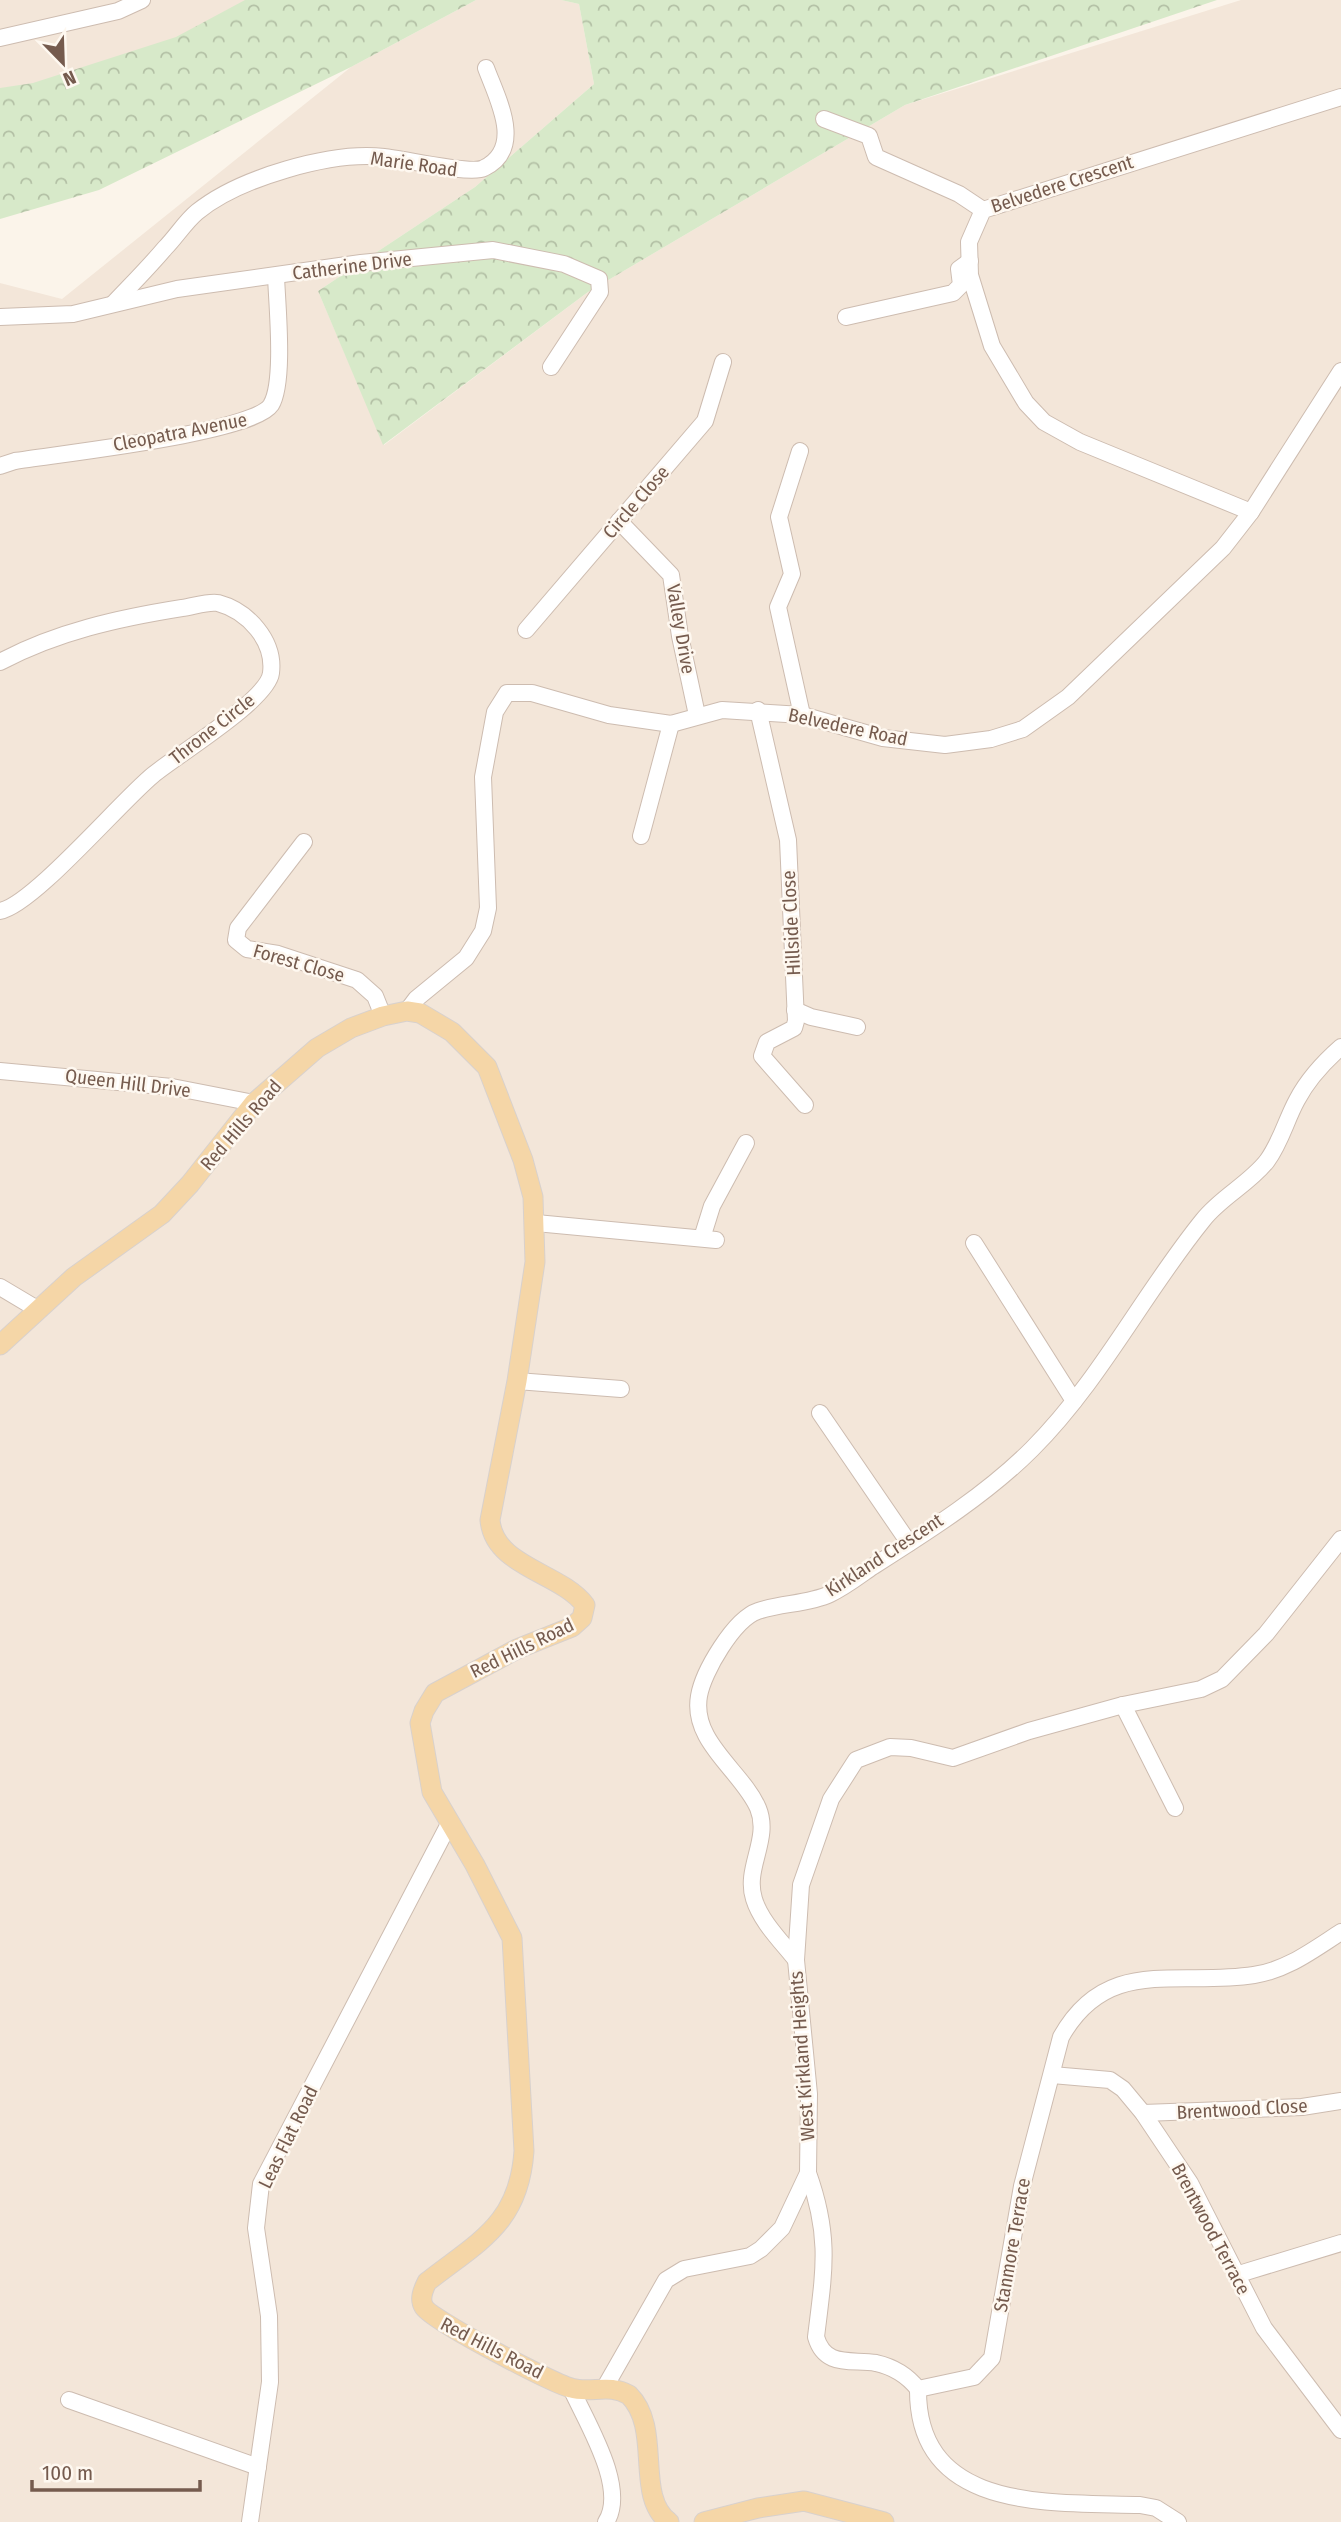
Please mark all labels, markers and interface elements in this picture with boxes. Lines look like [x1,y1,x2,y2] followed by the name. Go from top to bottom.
[28,28,98,98] north arrow
[60,65,79,91] text: N
[369,147,459,181] street label: Marie Road
[988,150,1137,218] street label: Belvedere Crescent
[291,247,413,285] street label: Catherine Drive
[111,408,249,456] street label: Cleopatra Avenue
[598,461,674,543] street label: Circle Close
[662,582,700,676] street label: Valley Drive
[165,689,259,769] street label: Throne Circle
[786,703,910,751] street label: Belvedere Road
[777,870,805,976] street label: Hillside Close
[251,939,347,987] street label: Forest Close
[64,1064,192,1102] street label: Queen Hill Drive
[195,1075,287,1175] street label: Red Hills Road
[821,1508,948,1602] street label: Kirkland Crescent
[466,1613,578,1683] street label: Red Hills Road
[785,1970,819,2142] street label: West Kirkland Heights
[253,2082,323,2192] street label: Leas Flat Road
[1176,2094,1308,2124] street label: Brentwood Close
[1167,2159,1255,2299] street label: Brentwood Terrace
[989,2176,1035,2314] street label: Stanmore Terrace
[437,2312,547,2384] street label: Red Hills Road
[32,2448,200,2492] scale bar
[42,2460,93,2486] text: 100 m

